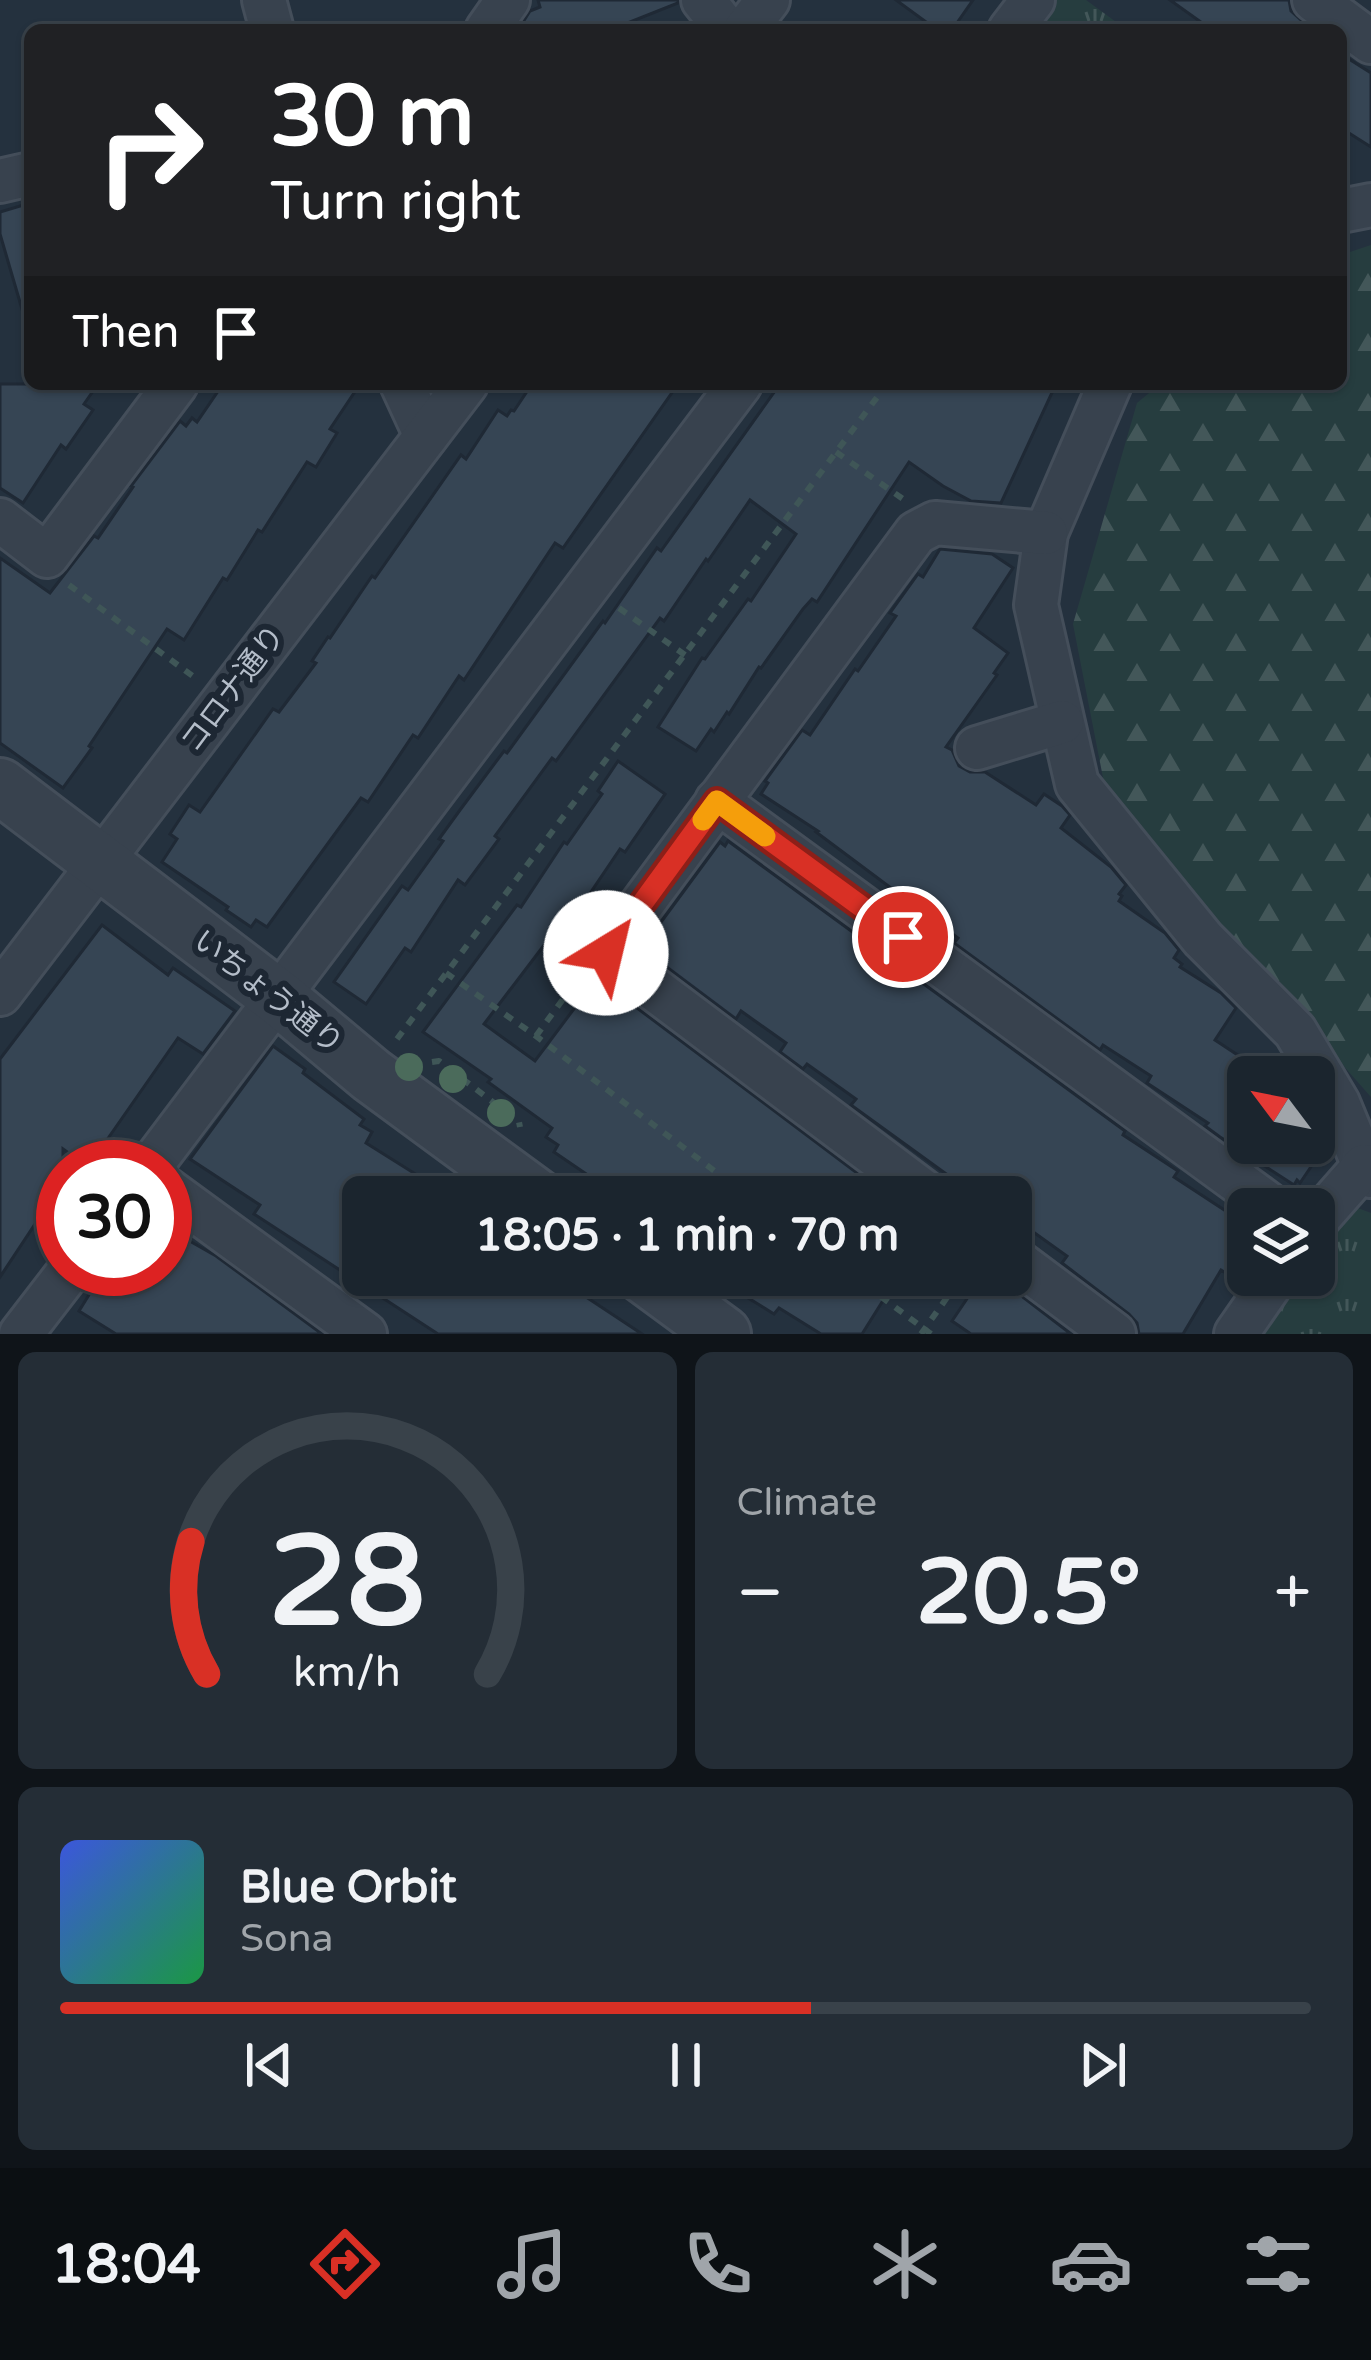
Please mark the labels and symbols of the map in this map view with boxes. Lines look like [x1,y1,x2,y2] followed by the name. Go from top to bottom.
[173,618,293,760] street label: コロナ通り
[852,886,954,988] pin
[543,890,669,1016] position arrow
[186,922,350,1062] street label: いちょう通り
[1227,1056,1335,1164] north arrow
[36,1140,192,1296] speed limit sign: 30

